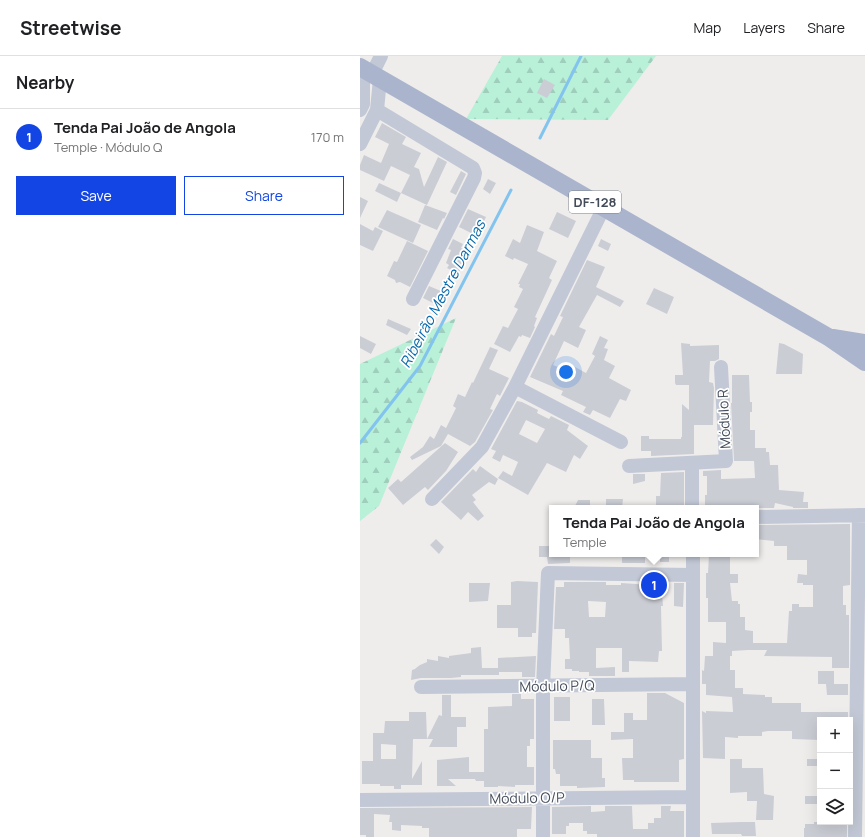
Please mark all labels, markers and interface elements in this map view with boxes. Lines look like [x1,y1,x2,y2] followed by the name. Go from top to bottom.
[20,15,122,41] text: Streetwise
[693,18,721,37] text: Map
[743,18,785,37] text: Layers
[807,18,845,37] text: Share
[16,71,74,94] text: Nearby
[54,117,236,138] text: Tenda Pai João de Angola
[26,128,32,146] text: 1
[311,128,344,146] text: 170 m
[54,138,162,156] text: Temple · Módulo Q
[16,176,176,215] button: Save
[184,176,344,215] button: Share
[569,191,621,213] road number: DF-128
[395,215,491,371] water label: Ribeirão Mestre Darmas
[556,362,576,382] your location
[712,388,735,449] street label: Módulo R
[549,505,759,557] popup
[563,512,745,533] text: Tenda Pai João de Angola
[563,533,607,551] text: Temple
[641,570,667,600] pin: 1
[519,675,595,696] street label: Módulo P/Q
[817,717,853,825] map controls
[817,717,853,753] button: +
[817,753,853,789] button: −
[489,787,565,808] street label: Módulo O/P
[817,789,853,825] button: layers

